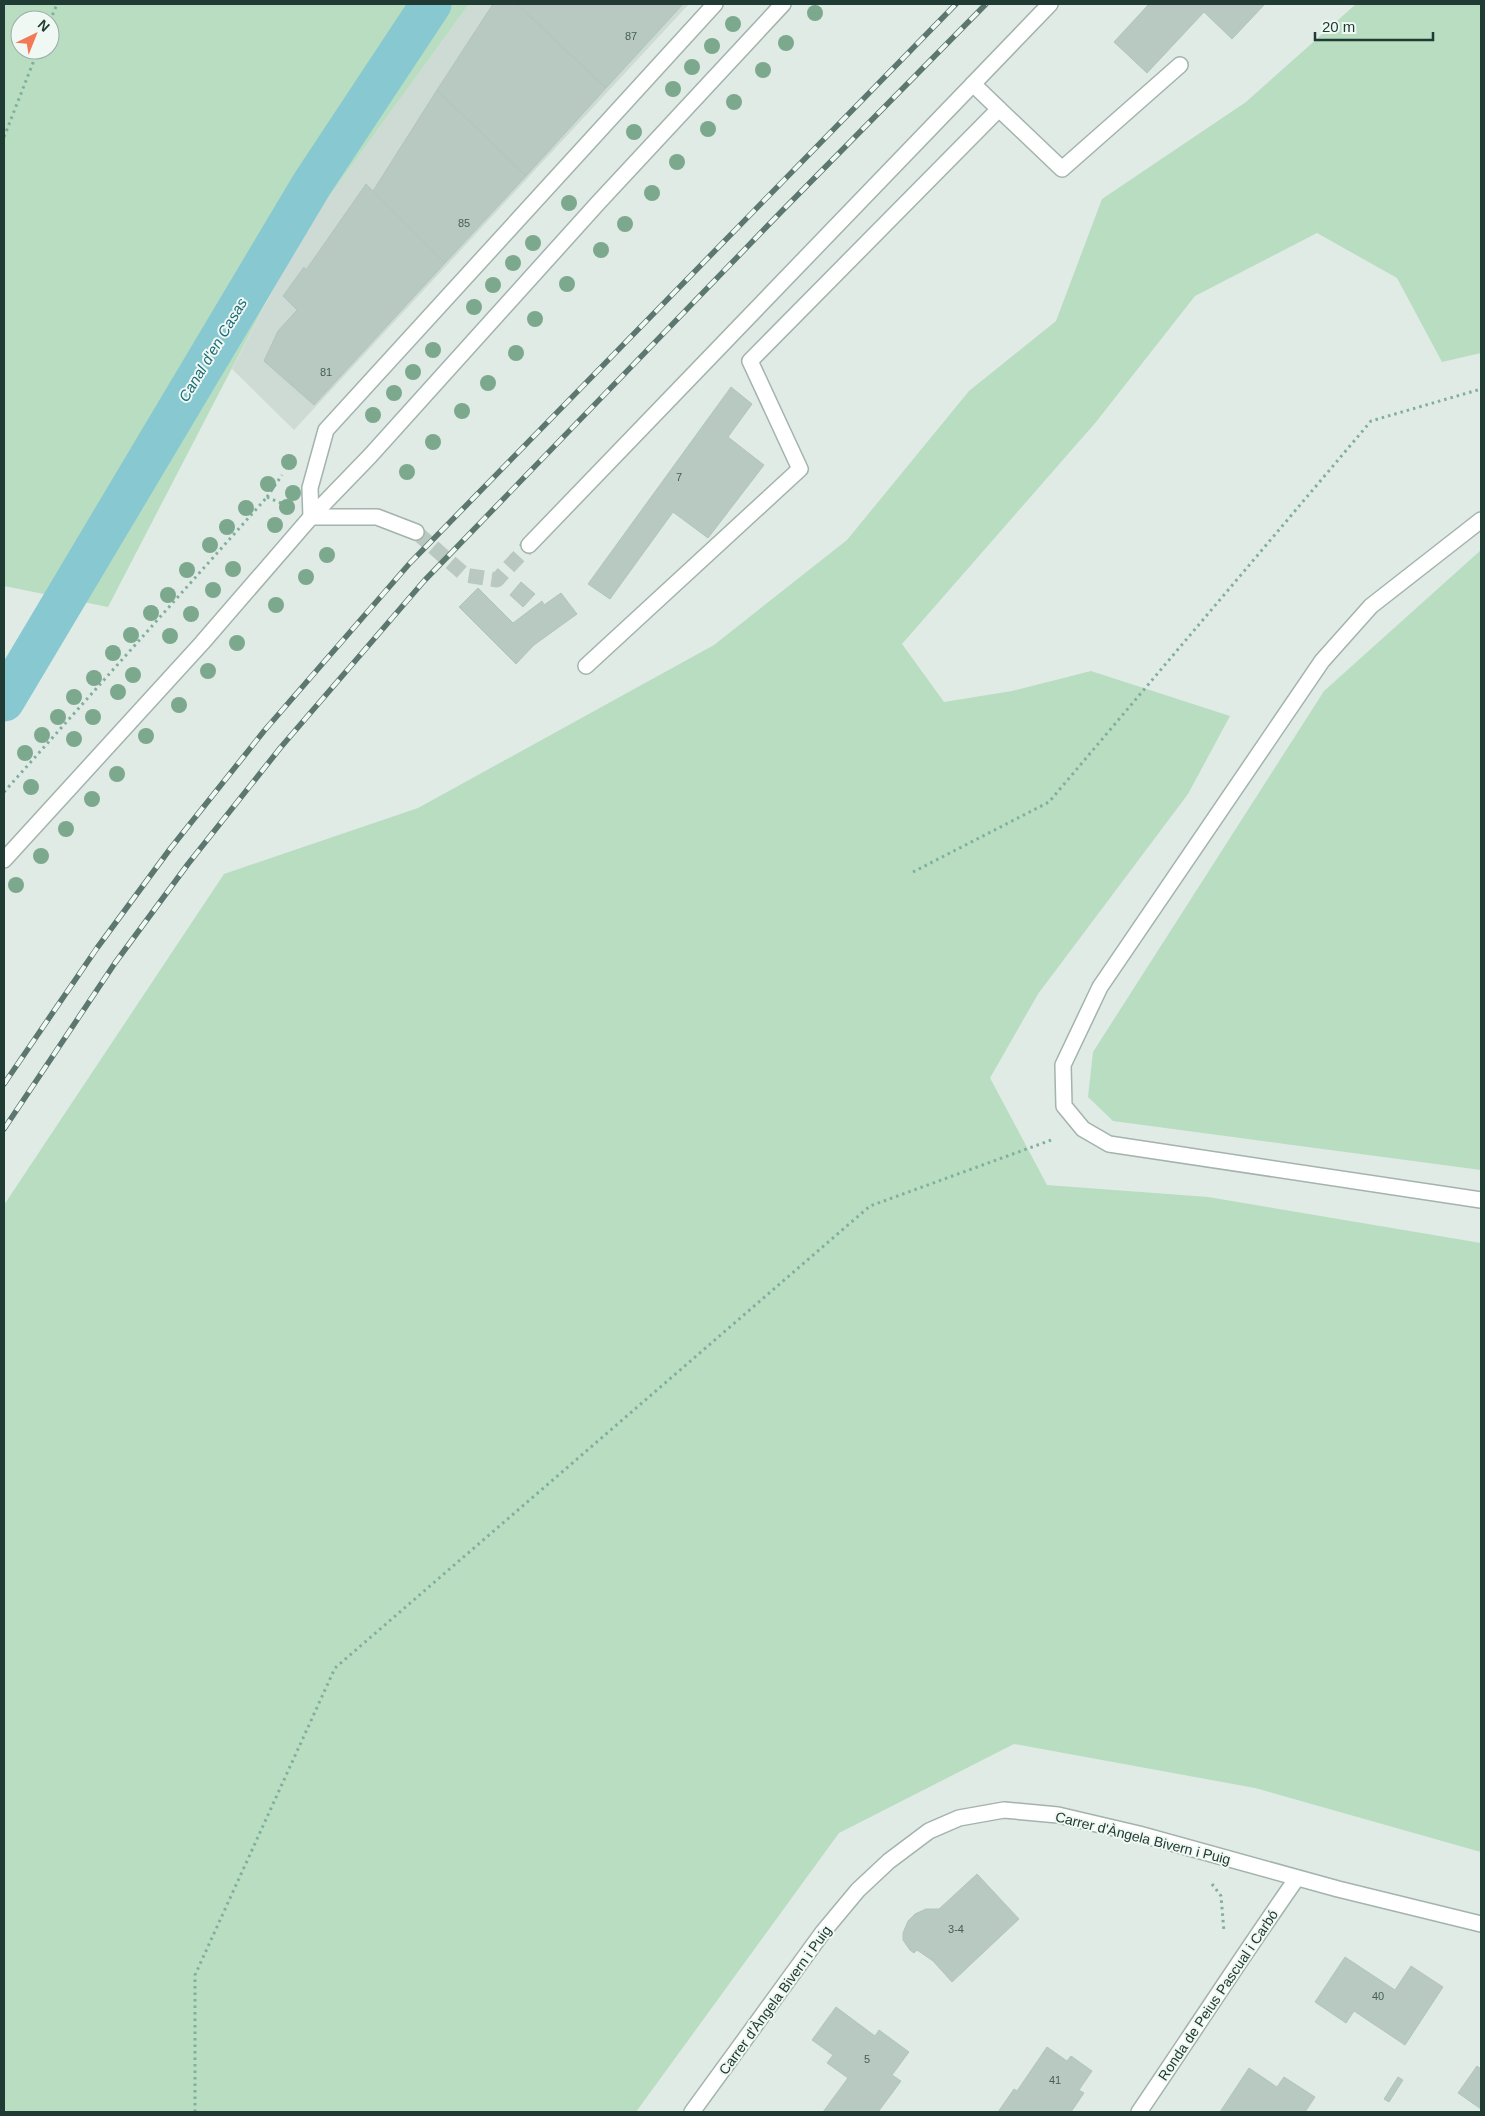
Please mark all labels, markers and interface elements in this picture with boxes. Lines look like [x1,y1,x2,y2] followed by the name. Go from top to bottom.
[10,10,60,60] north arrow
[1315,10,1432,42] scale bar
[35,16,53,35] text: N
[1322,18,1355,35] text: 20 m
[625,30,637,42] house number: 87
[458,217,470,229] house number: 85
[175,294,250,405] water label: Canal d'en Casas
[320,366,332,378] house number: 81
[676,471,682,483] house number: 7
[1054,1808,1232,1868] street label: Carrer d'Àngela Bivern i Puig
[1155,1906,1281,2083] street label: Ronda de Peius Pascual i Carbó
[716,1922,834,2078] street label: Carrer d'Àngela Bivern i Puig
[948,1923,964,1935] house number: 3-4
[1372,1990,1384,2002] house number: 40
[864,2053,870,2065] house number: 5
[1049,2074,1061,2086] house number: 41

